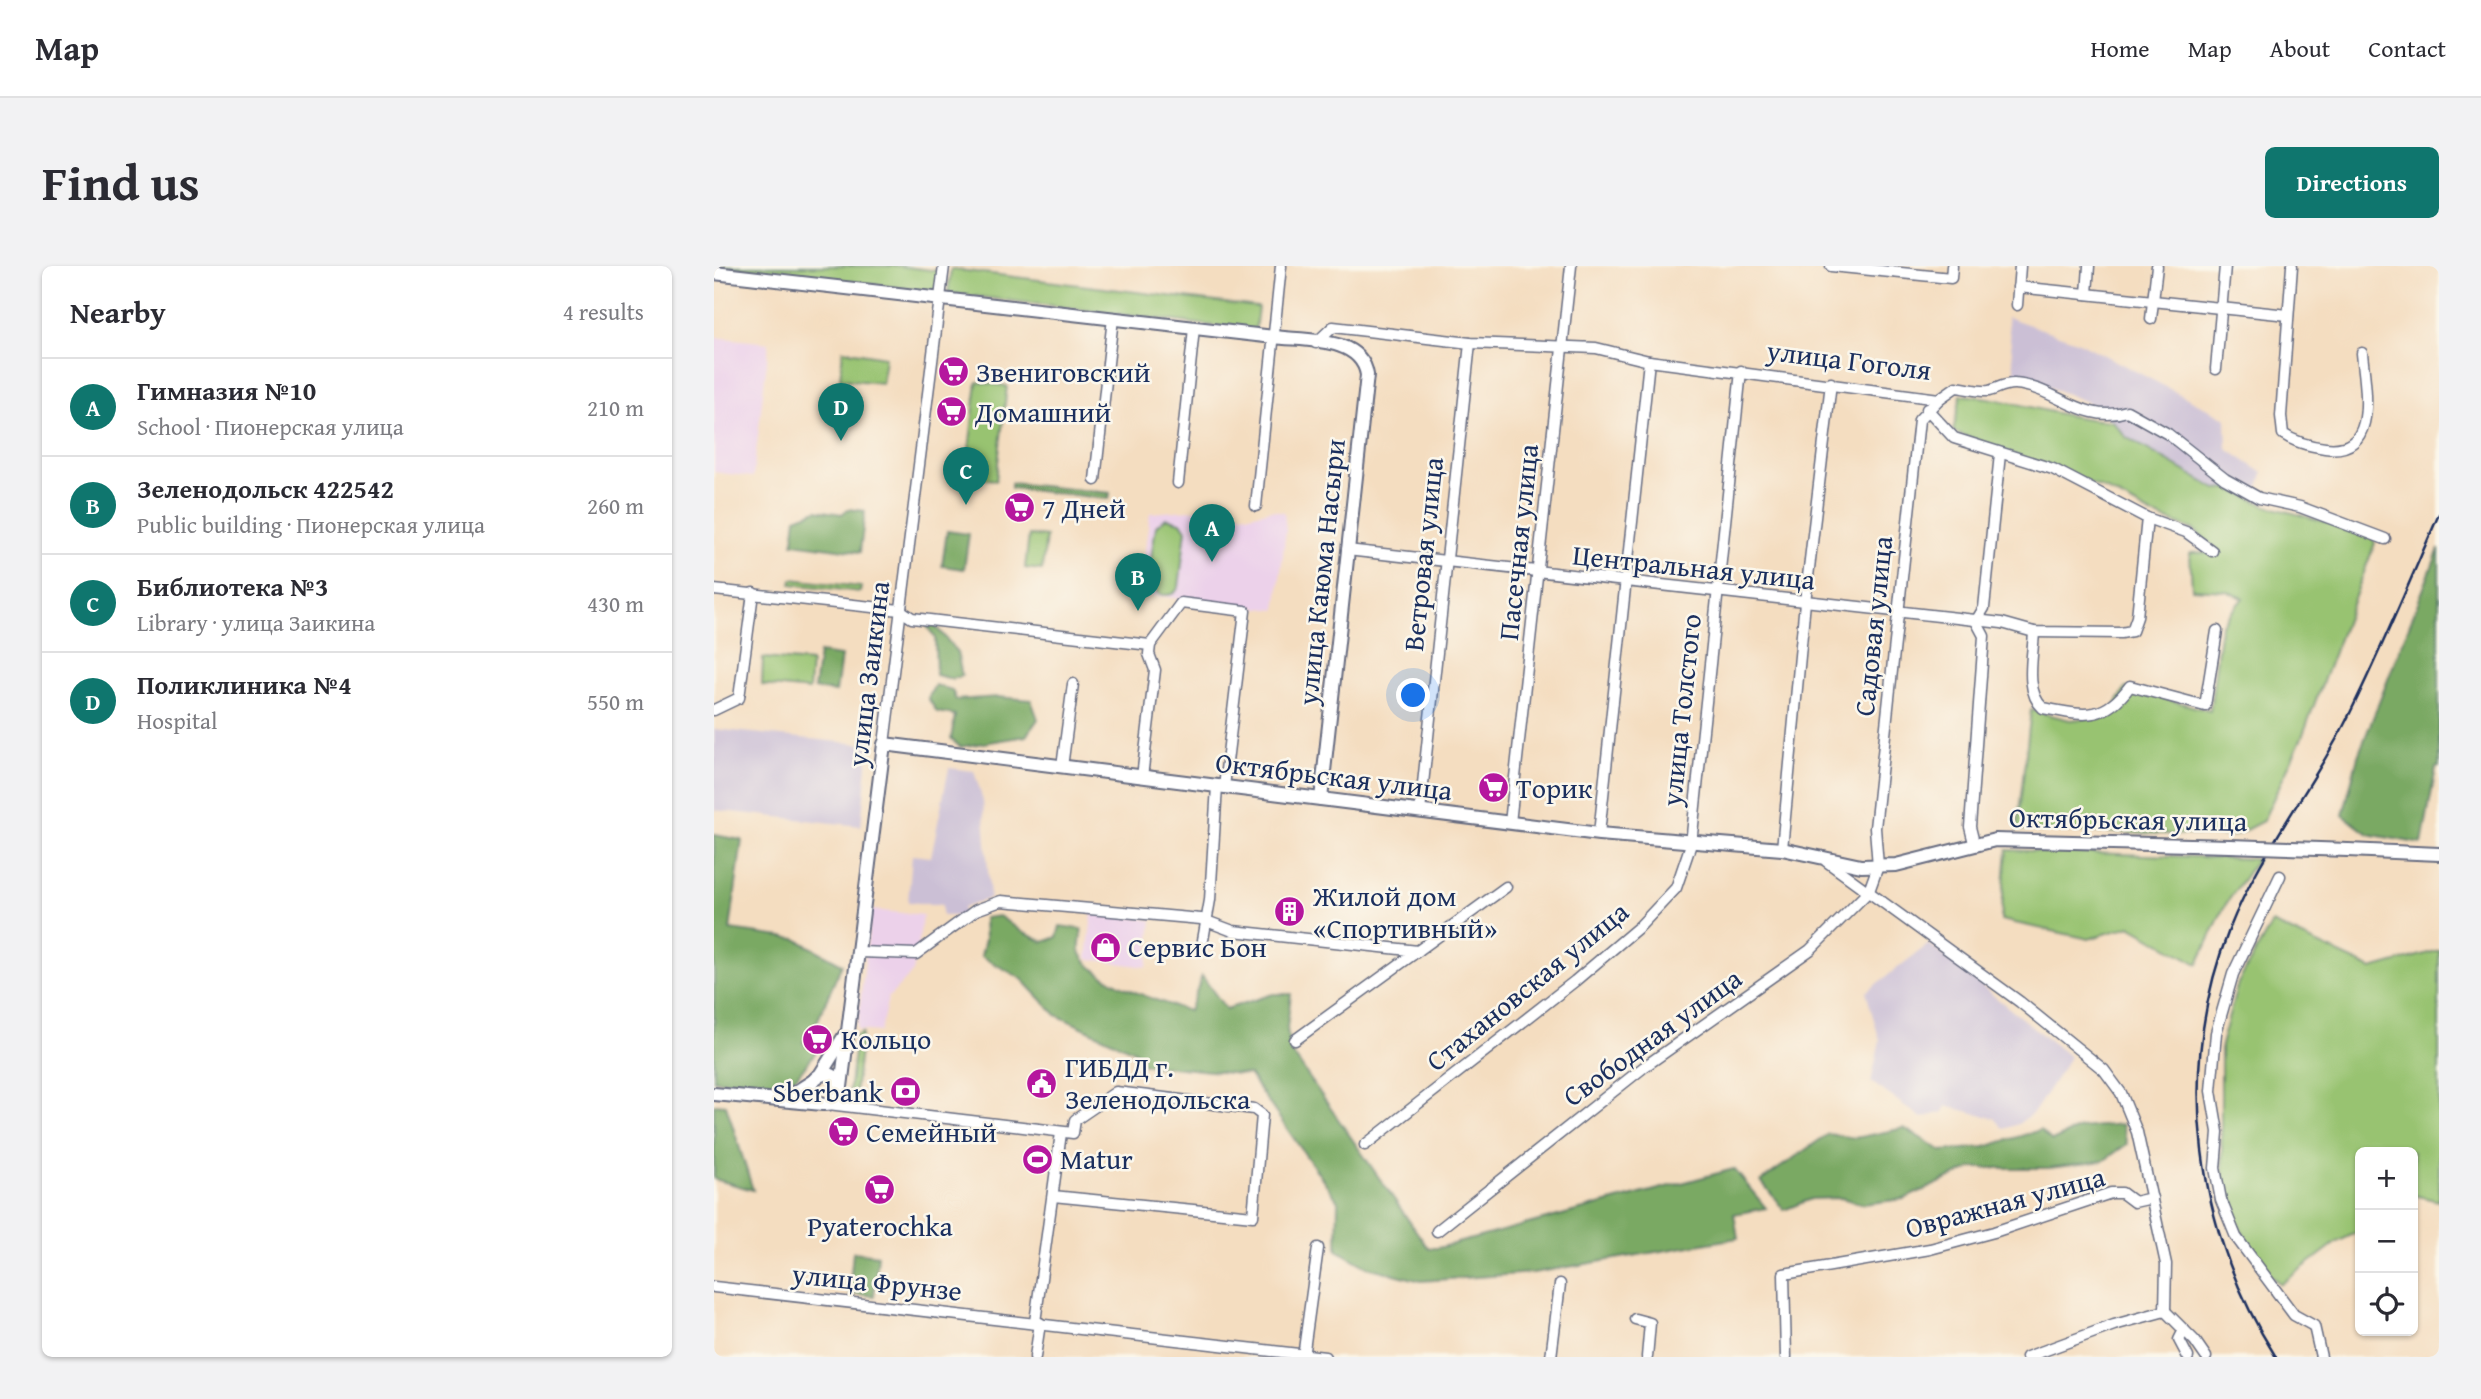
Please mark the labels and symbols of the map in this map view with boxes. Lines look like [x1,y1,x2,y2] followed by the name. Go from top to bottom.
[1764,329,1934,390] street label: улица Гоголя
[976,351,1150,392] place label: Звениговский
[936,355,970,389] supermarket icon: Звениговский
[818,383,864,441] pin: D
[974,391,1111,432] place label: Домашний
[935,395,969,429] supermarket icon: Домашний
[1286,437,1355,708] street label: улица Каюма Насыри
[1487,441,1548,642] street label: Пасечная улица
[943,447,989,505] pin: C
[1392,454,1453,653] street label: Ветровая улица
[1042,487,1126,528] place label: 7 Дней
[1002,491,1036,525] supermarket icon: 7 Дней
[1189,504,1235,562] pin: A
[1571,533,1818,600] street label: Центральная улица
[1843,533,1902,718] street label: Садовая улица
[1115,553,1161,611] pin: B
[836,578,899,770] street label: улица Заикина
[1650,612,1711,809] street label: улица Толстого
[1396,678,1430,712] your location
[1213,741,1456,810] street label: Октябрьская улица
[1516,767,1593,808] place label: Торик
[1476,771,1510,805] supermarket icon: Торик
[2008,796,2248,841] street label: Октябрьская улица
[1312,875,1497,948] place label: Жилой дом «Спортивный»
[1417,891,1637,1080] street label: Стахановская улица
[1273,895,1307,929] building icon: Жилой дом «Спортивный»
[1128,926,1267,967] place label: Сервис Бон
[1088,930,1122,964] shop icon: Сервис Бон
[1554,957,1750,1116] street label: Свободная улица
[841,1018,931,1059] place label: Кольцо
[801,1022,835,1056] supermarket icon: Кольцо
[1065,1046,1251,1119] place label: ГИБДД г. Зеленодольска
[1025,1066,1059,1100] public building icon: ГИБДД г. Зеленодольска
[772,1071,884,1112] place label: Sberbank
[889,1075,923,1109] bank icon: Sberbank
[866,1111,997,1152] place label: Семейный
[826,1115,860,1149] supermarket icon: Семейный
[1060,1138,1133,1179] place label: Matur
[1020,1142,1054,1176] sports icon: Matur
[1901,1155,2110,1248] street label: Овражная улица
[863,1172,897,1206] supermarket icon: Pyaterochka
[807,1205,953,1246] place label: Pyaterochka
[789,1252,964,1311] street label: улица Фрунзе

